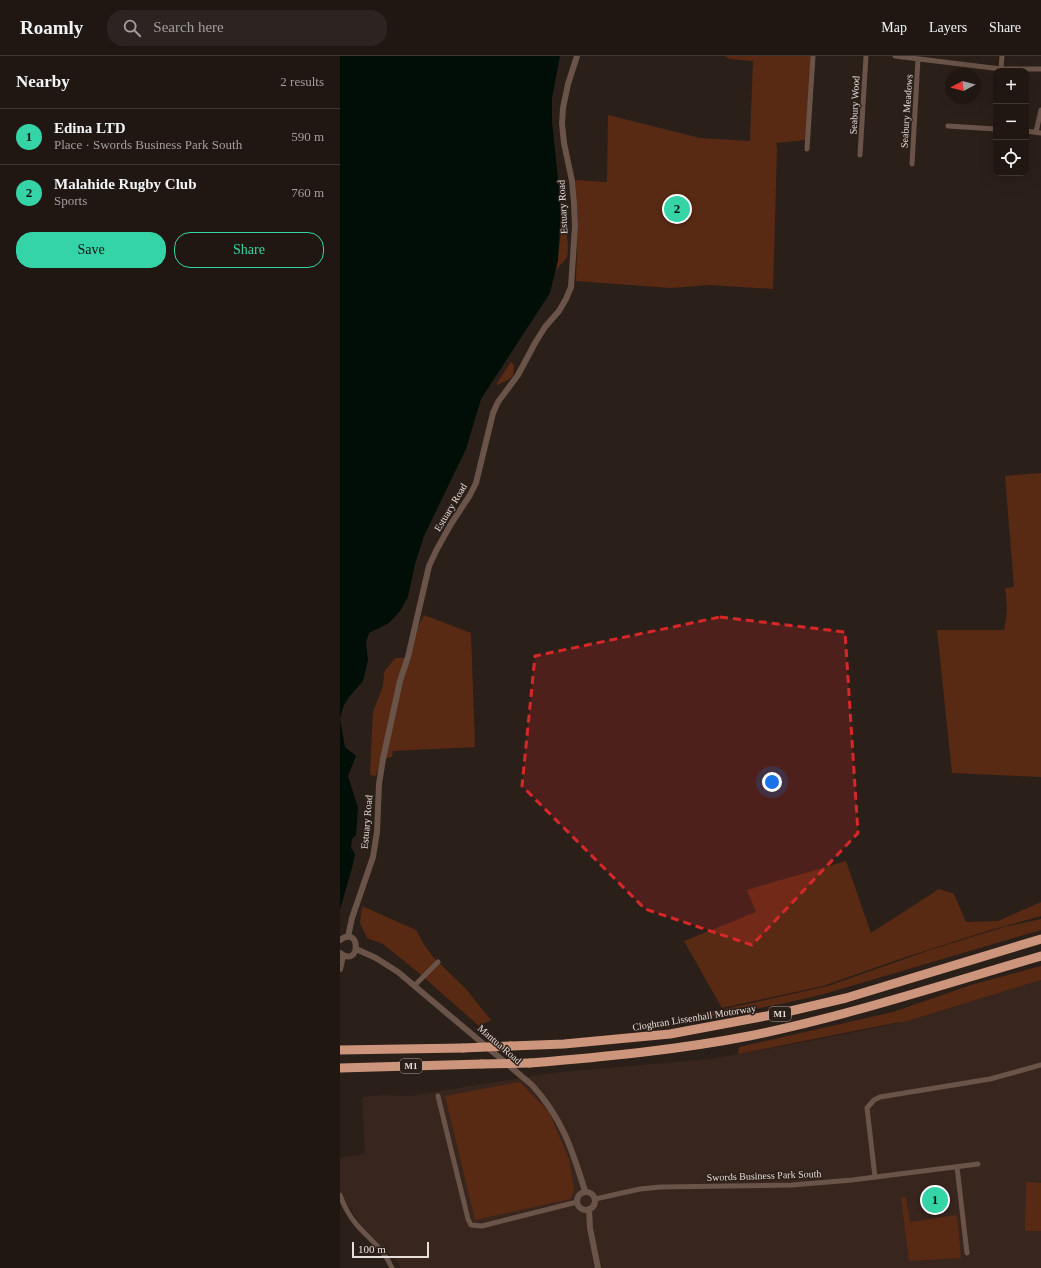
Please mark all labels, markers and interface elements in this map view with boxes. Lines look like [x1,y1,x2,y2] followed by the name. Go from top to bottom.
[107,10,387,46] search box
[20,17,83,38] text: Roamly
[121,17,143,39] icon: search
[153,19,224,35] text: Search here
[881,20,907,35] text: Map
[929,20,967,35] text: Layers
[989,20,1021,35] text: Share
[945,68,981,104] north arrow
[993,68,1029,176] map controls
[993,68,1029,104] button: +
[16,72,70,91] text: Nearby
[280,74,324,89] text: 2 results
[898,74,915,148] street label: Seabury Meadows
[847,75,862,135] street label: Seabury Wood
[993,104,1029,140] button: −
[54,120,126,136] text: Edina LTD
[26,129,32,144] text: 1
[291,129,324,144] text: 590 m
[54,137,242,152] text: Place · Swords Business Park South
[993,140,1029,176] button: locate
[54,176,197,192] text: Malahide Rugby Club
[556,180,569,234] street label: Estuary Road
[26,185,32,200] text: 2
[291,185,324,200] text: 760 m
[54,193,87,208] text: Sports
[664,194,690,224] pin: 2
[16,232,166,268] button: Save
[174,232,324,268] button: Share
[432,481,469,533] street label: Estuary Road
[762,772,782,792] your location
[359,795,374,849] street label: Estuary Road
[631,1002,757,1033] street label: Cloghran Lissenhall Motorway
[769,1007,791,1021] road number: M1
[476,1022,524,1066] street label: Mantua Road
[400,1059,422,1073] road number: M1
[706,1168,822,1183] street label: Swords Business Park South
[922,1185,948,1215] pin: 1
[352,1240,429,1259] scale bar
[358,1243,386,1255] text: 100 m

